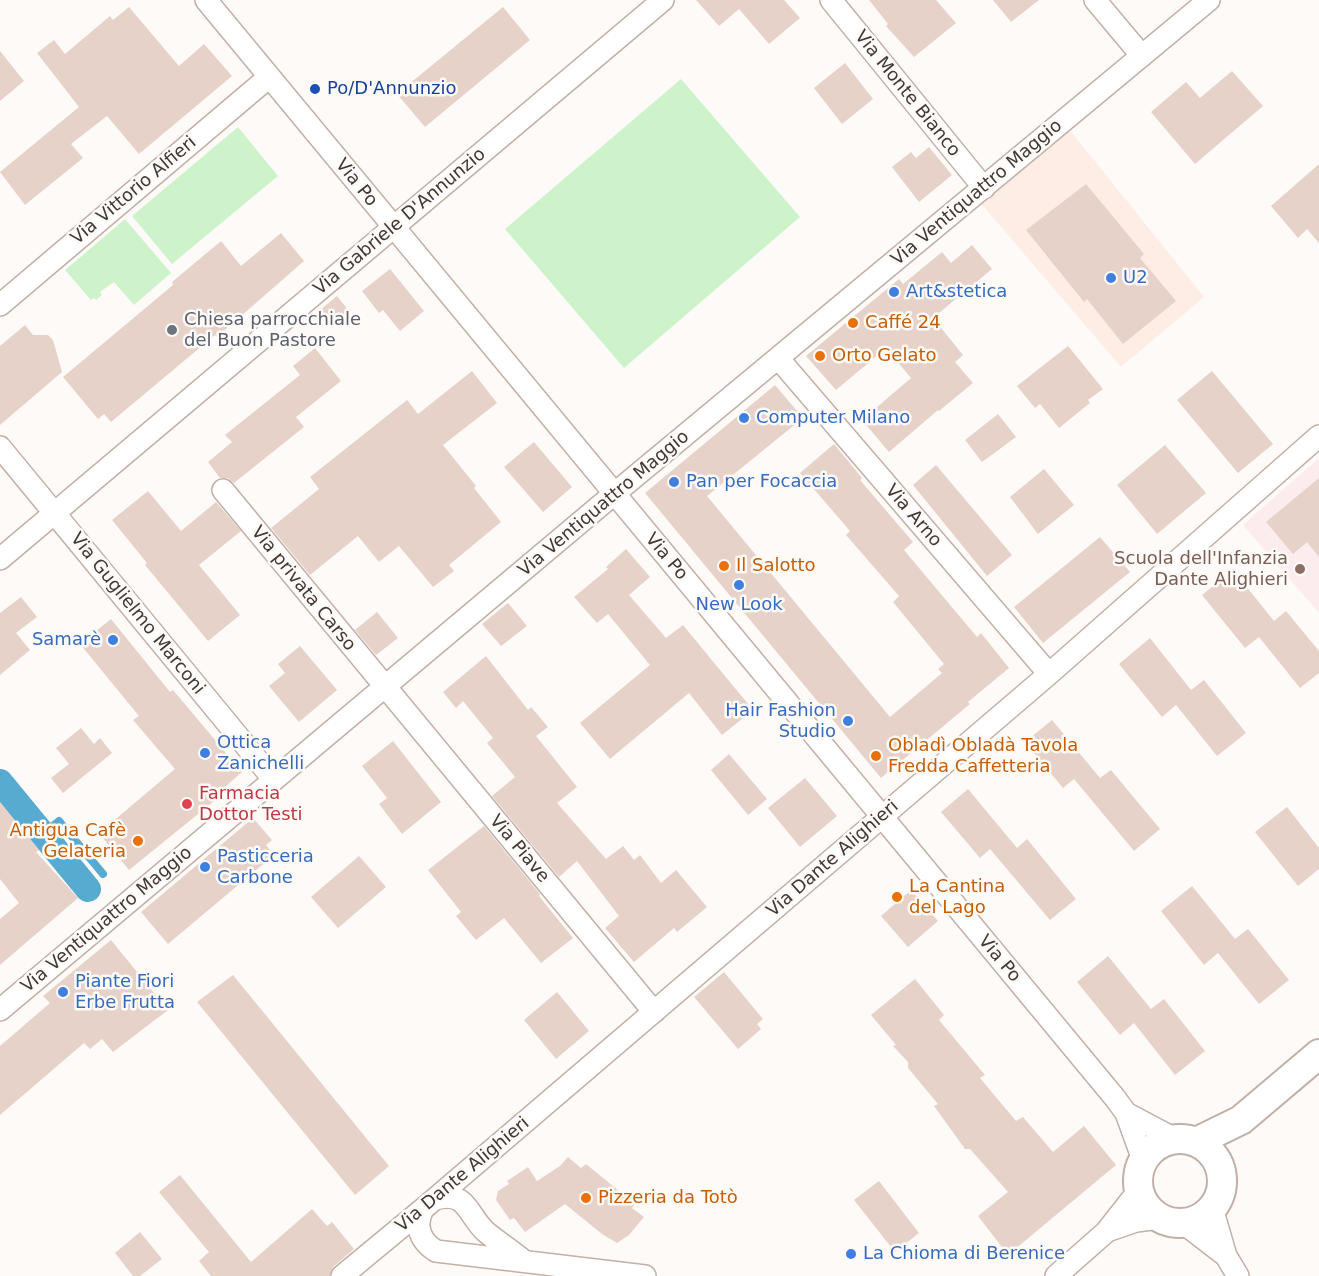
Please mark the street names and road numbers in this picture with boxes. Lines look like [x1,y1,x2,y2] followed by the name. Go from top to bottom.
[849,27,965,161] street label: Via Monte Bianco
[887,115,1067,271] street label: Via Ventiquattro Maggio
[67,132,201,250] street label: Via Vittorio Alfieri
[310,144,490,300] street label: Via Gabriele D'Annunzio
[330,155,382,211] street label: Via Po
[514,426,694,582] street label: Via Ventiquattro Maggio
[880,480,946,552] street label: Via Arno
[246,522,360,656] street label: Via privata Carso
[65,529,209,699] street label: Via Guglielmo Marconi
[640,529,692,585] street label: Via Po
[763,796,903,922] street label: Via Dante Alighieri
[484,811,554,887] street label: Via Piave
[17,842,197,998] street label: Via Ventiquattro Maggio
[973,931,1025,987] street label: Via Po
[392,1113,534,1237] street label: Via Dante Alighieri

